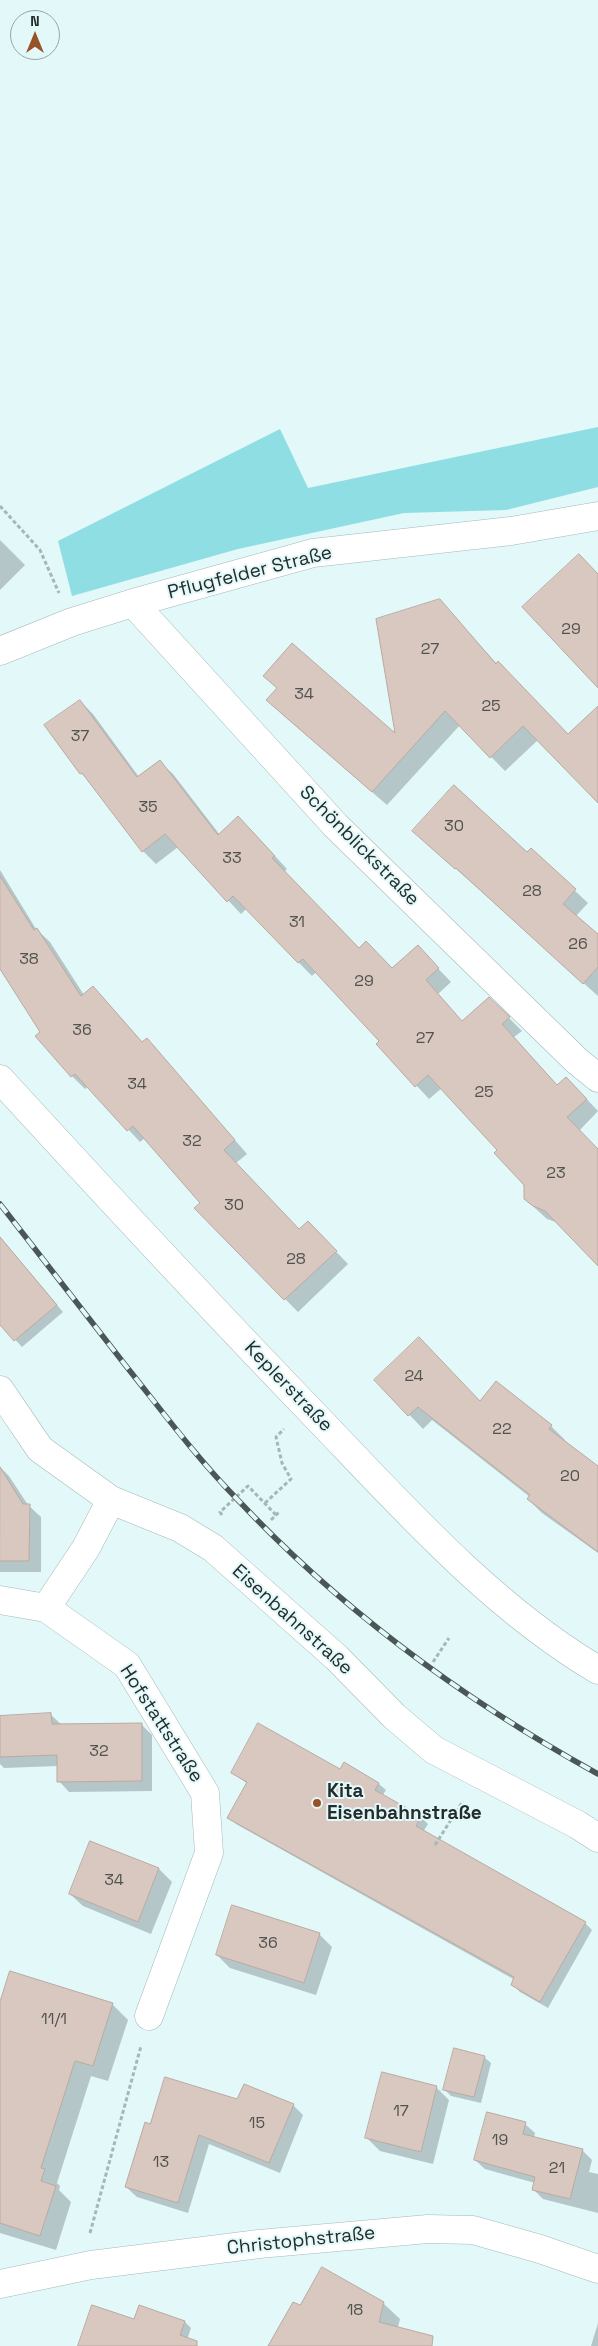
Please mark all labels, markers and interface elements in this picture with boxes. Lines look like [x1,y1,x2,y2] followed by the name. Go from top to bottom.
[10,10,60,60] north arrow
[30,12,40,30] text: N
[165,542,335,604] street label: Pflugfelder Straße
[561,620,581,640] house number: 29
[421,640,439,660] house number: 27
[294,685,314,705] house number: 34
[481,697,501,717] house number: 25
[71,727,89,747] house number: 37
[294,781,424,911] street label: Schönblickstraße
[138,798,158,818] house number: 35
[444,817,464,837] house number: 30
[222,849,242,869] house number: 33
[522,882,542,902] house number: 28
[289,913,305,933] house number: 31
[568,935,588,955] house number: 26
[19,950,39,970] house number: 38
[354,972,374,992] house number: 29
[72,1021,92,1041] house number: 36
[416,1029,434,1049] house number: 27
[127,1075,147,1095] house number: 34
[474,1083,494,1103] house number: 25
[182,1132,202,1152] house number: 32
[546,1164,566,1184] house number: 23
[224,1196,244,1216] house number: 30
[286,1250,306,1270] house number: 28
[239,1337,337,1437] street label: Keplerstraße
[404,1367,424,1387] house number: 24
[492,1420,512,1440] house number: 22
[560,1467,580,1487] house number: 20
[227,1560,357,1680] street label: Eisenbahnstraße
[114,1661,208,1787] street label: Hofstattstraße
[89,1742,109,1762] house number: 32
[327,1781,482,1825] place label: Kita Eisenbahnstraße
[311,1797,323,1809] marker: Kita Eisenbahnstraße
[104,1871,124,1891] house number: 34
[258,1934,278,1954] house number: 36
[41,2010,67,2030] house number: 11/1
[393,2102,409,2122] house number: 17
[249,2114,265,2134] house number: 15
[492,2131,508,2151] house number: 19
[153,2153,169,2173] house number: 13
[549,2159,565,2179] house number: 21
[226,2222,376,2260] street label: Christophstraße
[347,2301,363,2321] house number: 18

